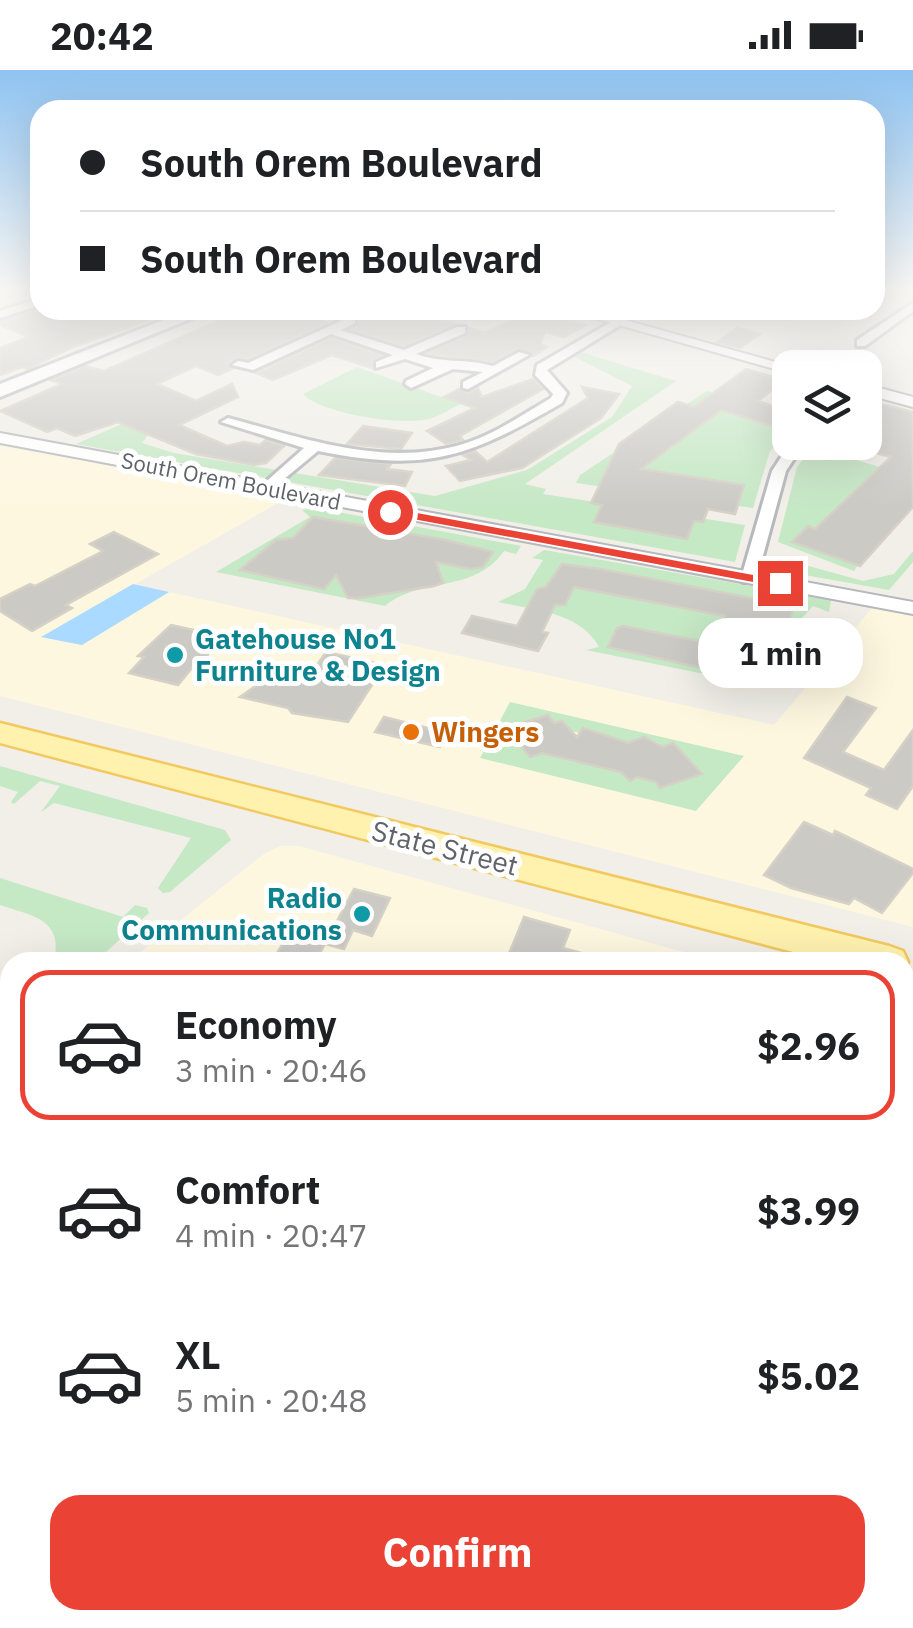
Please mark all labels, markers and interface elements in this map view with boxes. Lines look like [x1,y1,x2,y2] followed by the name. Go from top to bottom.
[50,11,154,60] text: 20:42
[140,138,543,187] text: South Orem Boulevard
[140,234,543,283] text: South Orem Boulevard
[772,350,882,460] map controls
[772,350,882,460] button: layers
[119,445,343,516] street label: South Orem Boulevard
[368,490,413,535] route start
[758,561,803,606] route end
[698,618,862,688] callout: 1 min
[195,620,441,689] place label: Gatehouse No1 Furniture & Design
[739,632,822,674] text: 1 min
[164,644,186,666] marker: Gatehouse No1 Furniture & Design
[431,713,539,750] place label: Wingers
[400,721,422,743] marker: Wingers
[368,811,522,884] street label: State Street
[121,879,342,948] place label: Radio Communications
[351,903,373,925] marker: Radio Communications
[55,1000,145,1090] icon: car
[175,1000,337,1049] text: Economy
[757,1021,860,1070] text: $2.96
[175,1049,368,1091] text: 3 min · 20:46
[55,1165,145,1255] icon: car
[175,1165,320,1214] text: Comfort
[757,1186,860,1235] text: $3.99
[175,1214,368,1256] text: 4 min · 20:47
[55,1330,145,1420] icon: car
[175,1330,221,1379] text: XL
[757,1351,860,1400] text: $5.02
[175,1379,368,1421] text: 5 min · 20:48
[50,1495,865,1610] button: Confirm

